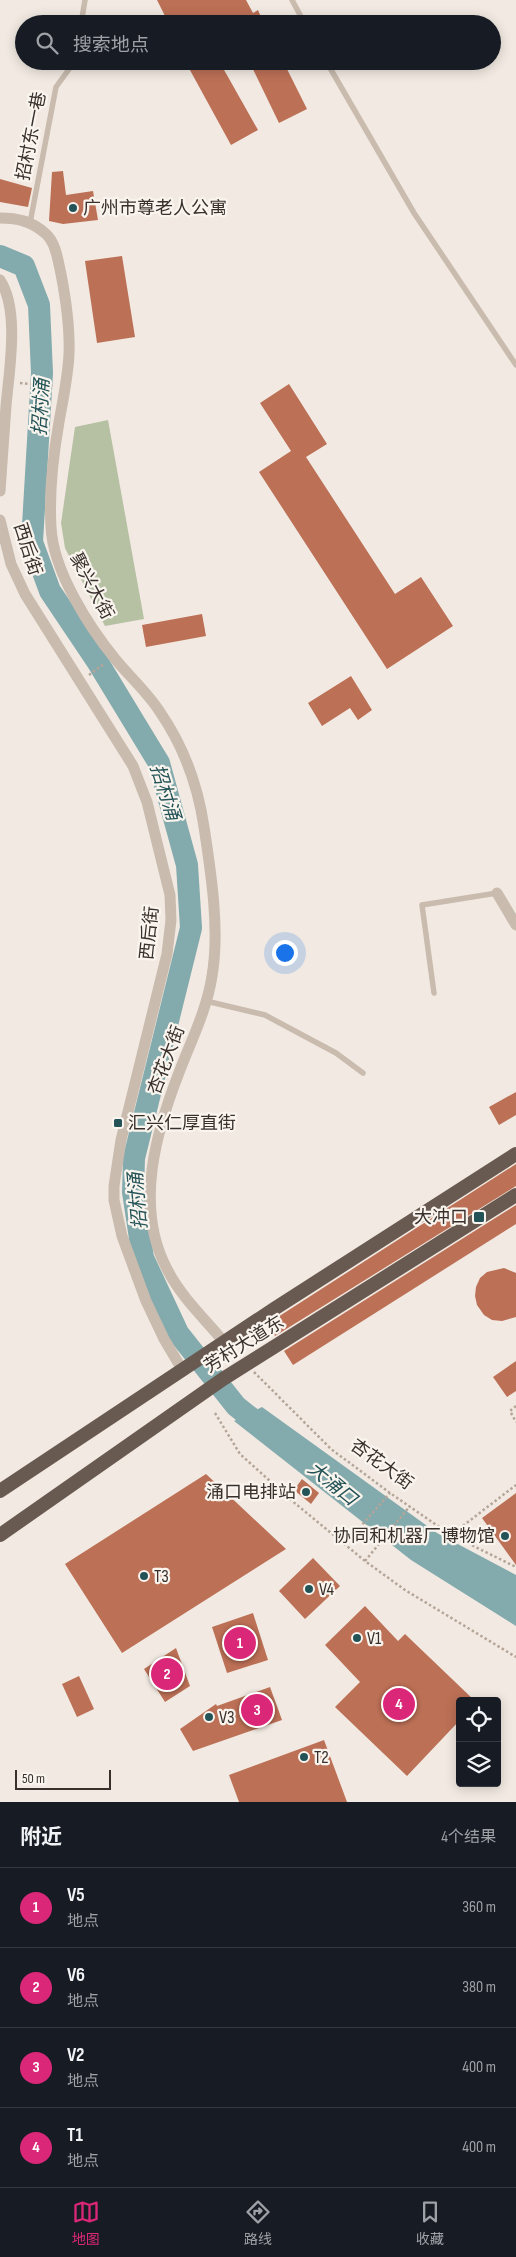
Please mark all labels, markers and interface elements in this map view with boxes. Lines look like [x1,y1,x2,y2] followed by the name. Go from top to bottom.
[15,15,501,70] search box
[33,29,61,57] icon: search
[73,34,149,57] text: 搜索地点
[13,90,50,182] street label: 招村东一巷
[83,198,227,219] place label: 广州市尊老人公寓
[67,202,79,214] marker: 广州市尊老人公寓
[29,376,55,436] water label: 招村涌
[9,520,46,578] street label: 西后街
[65,550,118,623] street label: 聚兴大街
[145,762,185,825] water label: 招村涌
[136,905,163,961] street label: 西后街
[272,940,298,966] your location
[144,1023,189,1098] street label: 杏花大街
[128,1113,236,1134] place label: 汇兴仁厚直街
[112,1117,124,1129] marker: 汇兴仁厚直街
[124,1169,152,1230] water label: 招村涌
[414,1207,468,1228] place label: 大冲口
[472,1210,486,1224] marker: 大冲口
[201,1312,288,1377] street label: 芳村大道东
[346,1435,417,1494] street label: 杏花大街
[303,1457,363,1512] water label: 大涌口
[206,1482,296,1503] place label: 涌口电排站
[300,1486,312,1498] marker: 涌口电排站
[333,1526,495,1547] place label: 协同和机器厂博物馆
[499,1530,511,1542] marker: 协同和机器厂博物馆
[154,1566,169,1587] place label: T3
[138,1570,150,1582] marker: T3
[319,1579,334,1600] place label: V4
[303,1583,315,1595] marker: V4
[224,1624,256,1662] pin: 1
[367,1628,382,1649] place label: V1
[351,1632,363,1644] marker: V1
[151,1655,183,1693] pin: 2
[383,1685,415,1723] pin: 4
[241,1691,273,1729] pin: 3
[456,1697,501,1787] map controls
[456,1697,501,1742] button: locate
[219,1707,235,1728] place label: V3
[203,1711,215,1723] marker: V3
[456,1742,501,1787] button: layers
[314,1747,329,1768] place label: T2
[298,1751,310,1763] marker: T2
[15,1767,111,1790] scale bar
[22,1770,45,1787] text: 50 m
[20,1825,62,1850] text: 附近
[441,1828,496,1847] text: 4个结果
[67,1884,85,1907] text: V5
[33,1898,39,1917] text: 1
[462,1898,496,1917] text: 360 m
[67,1912,99,1931] text: 地点
[67,1964,85,1987] text: V6
[32,1978,40,1997] text: 2
[462,1978,496,1997] text: 380 m
[67,1992,99,2011] text: 地点
[67,2044,84,2067] text: V2
[32,2058,40,2077] text: 3
[462,2058,496,2077] text: 400 m
[67,2072,99,2091] text: 地点
[67,2124,83,2147] text: T1
[32,2138,40,2157] text: 4
[462,2138,496,2157] text: 400 m
[67,2152,99,2171] text: 地点
[72,2198,100,2248] tab: 地图
[244,2198,272,2248] tab: 路线
[416,2198,444,2248] tab: 收藏

